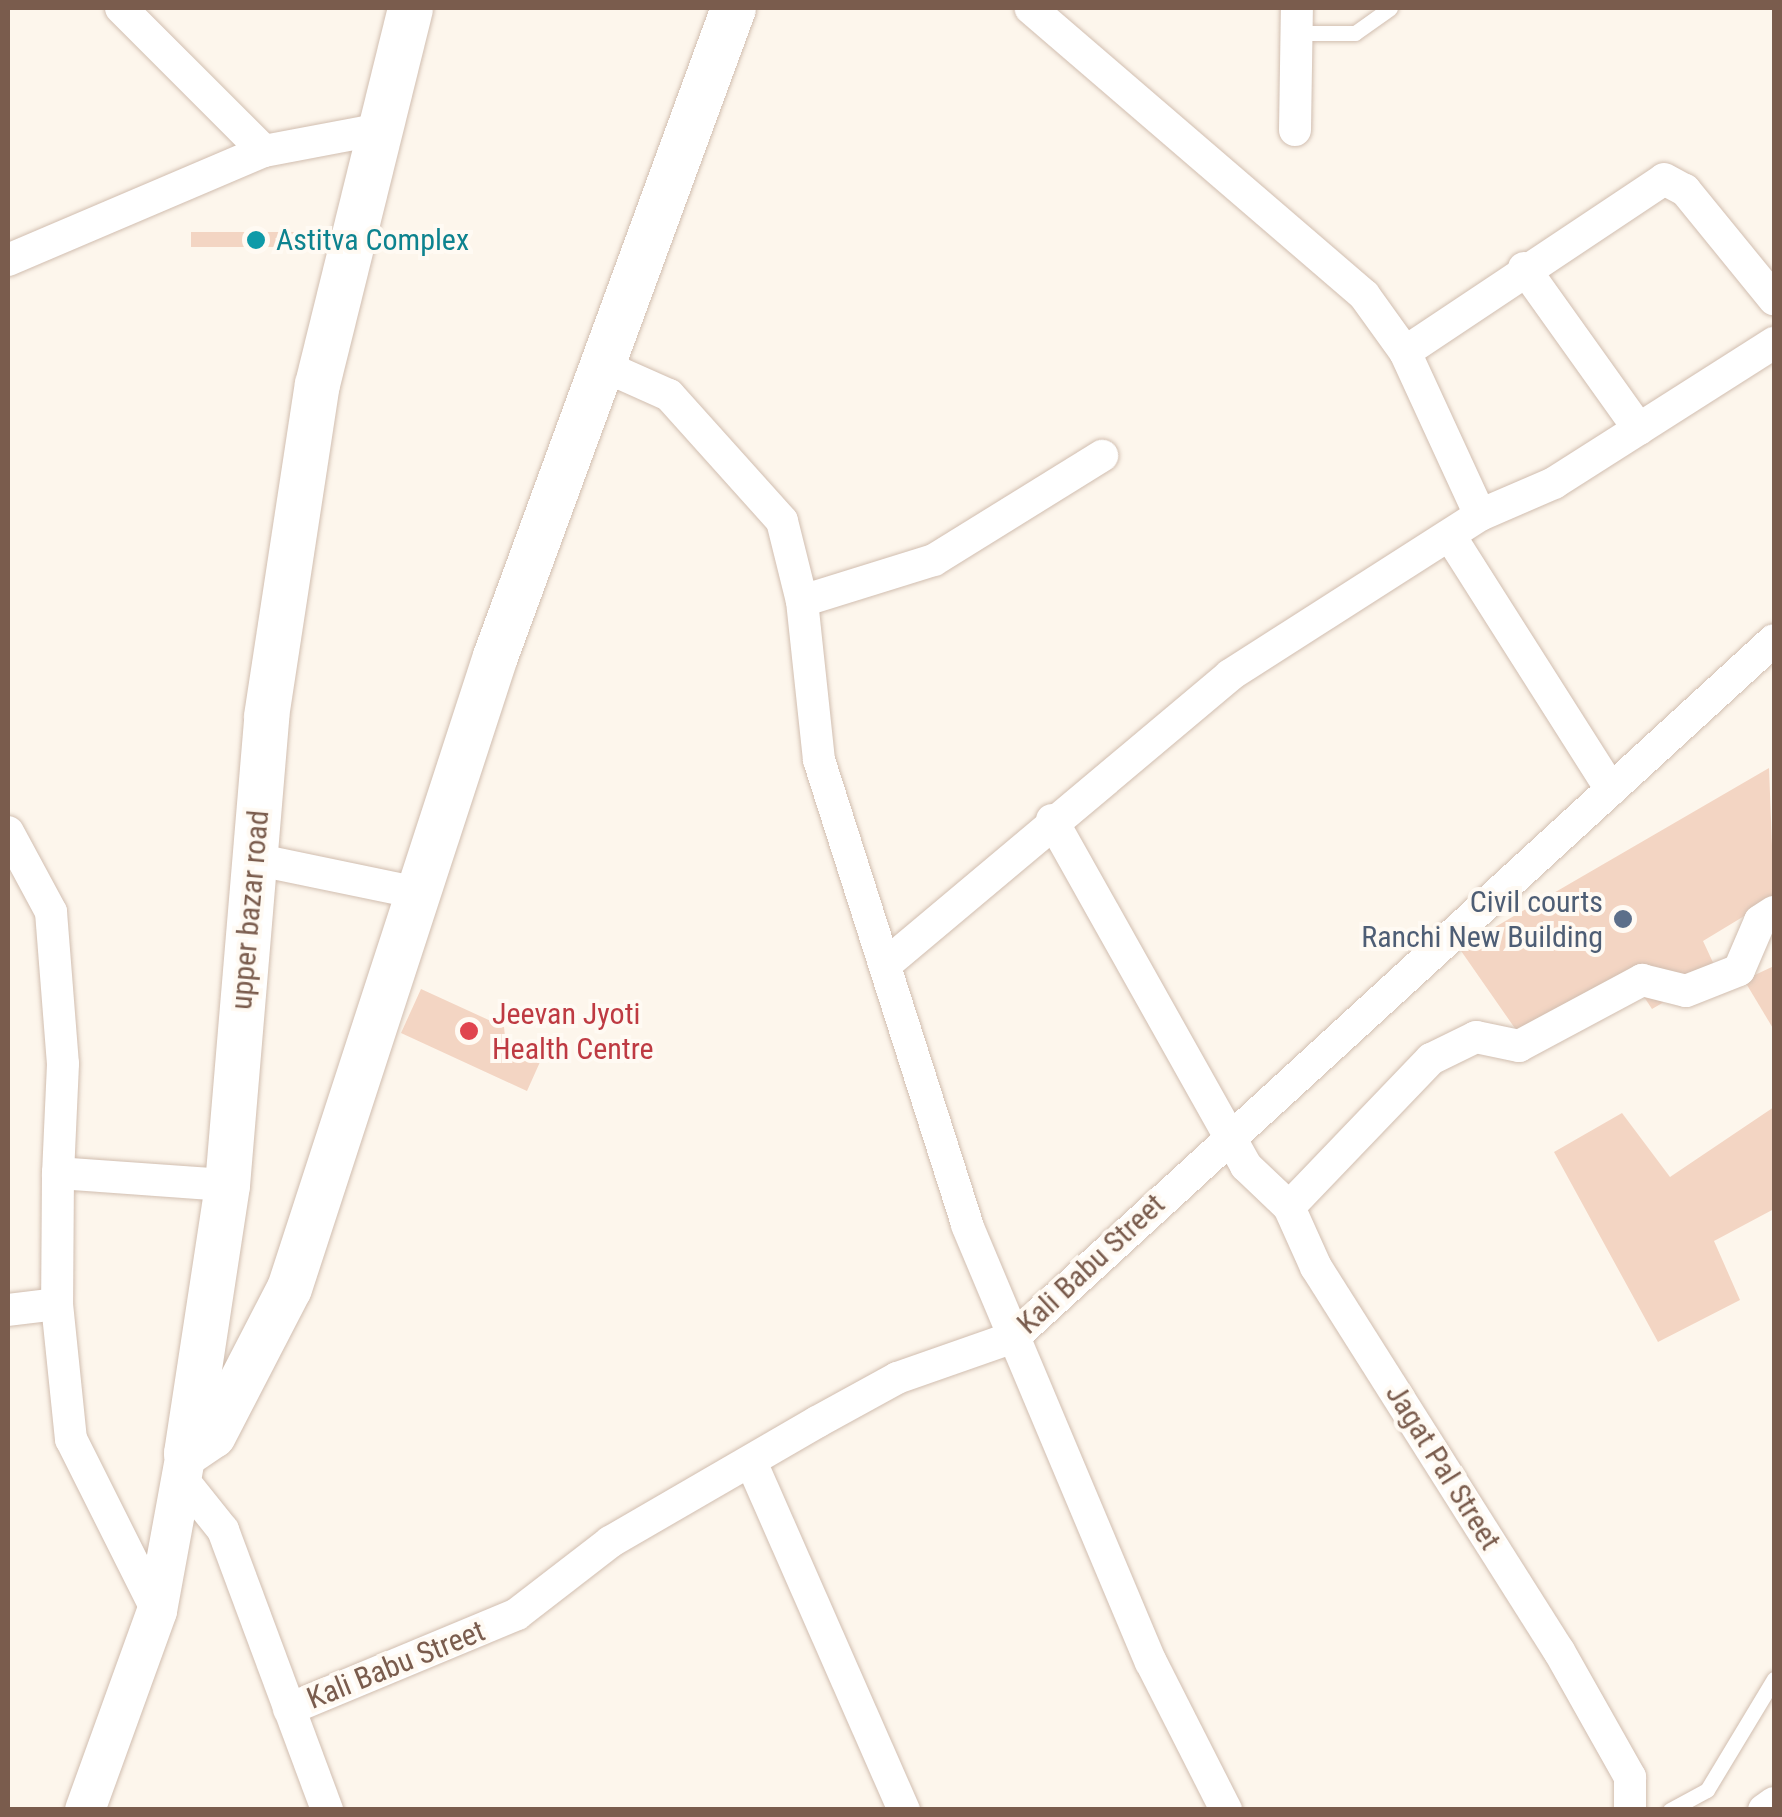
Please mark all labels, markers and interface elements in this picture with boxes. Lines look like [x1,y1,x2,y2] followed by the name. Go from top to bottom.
[276,222,469,258] place label: Astitva Complex
[245,229,267,251] marker: Astitva Complex
[223,809,277,1011] street label: upper bazar road
[1361,884,1603,954] place label: Civil courts Ranchi New Building
[1612,908,1634,930] marker: Civil courts Ranchi New Building
[492,996,654,1066] place label: Jeevan Jyoti Health Centre
[456,1018,482,1044] marker: Jeevan Jyoti Health Centre
[1010,1187,1172,1341] street label: Kali Babu Street
[1378,1377,1508,1557] street label: Jagat Pal Street
[302,1613,490,1717] street label: Kali Babu Street

